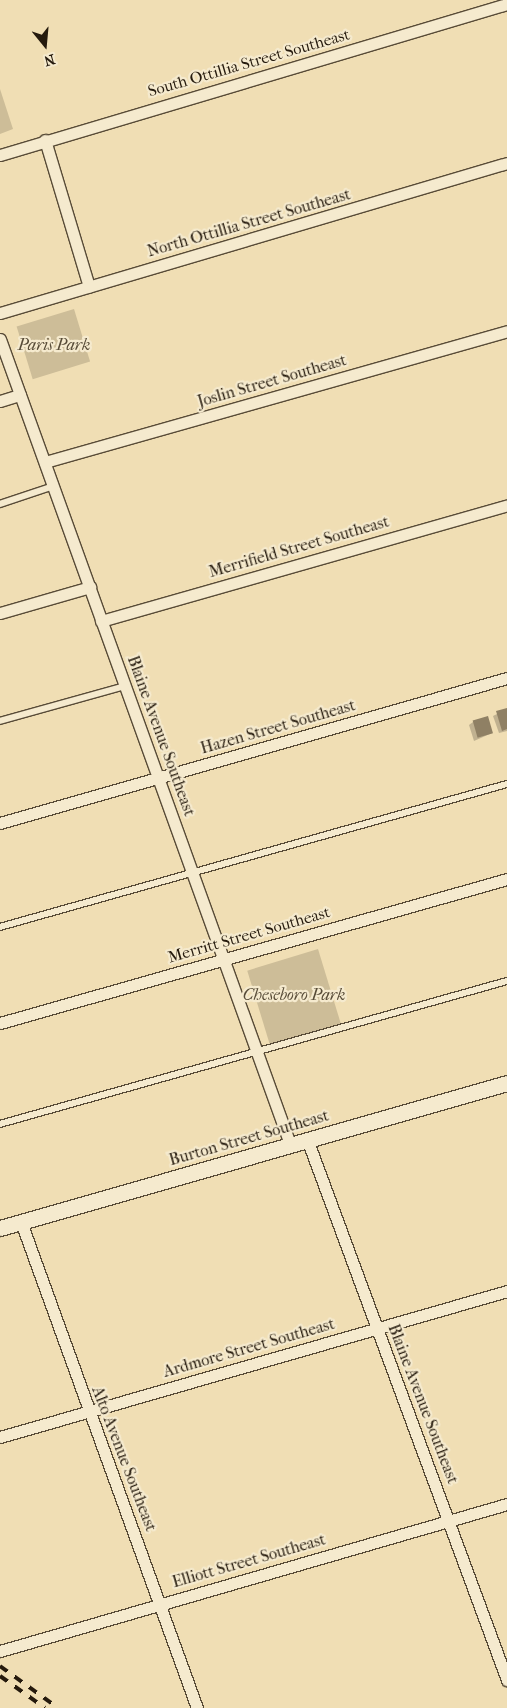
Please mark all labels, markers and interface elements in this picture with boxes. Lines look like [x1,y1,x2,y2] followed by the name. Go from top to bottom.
[20,20,70,70] north arrow
[146,25,352,101] street label: South Ottillia Street Southeast
[42,50,57,70] text: N
[145,185,353,261] street label: North Ottillia Street Southeast
[18,335,90,355] park label: Paris Park
[195,351,349,411] street label: Joslin Street Southeast
[207,512,391,582] street label: Merrifield Street Southeast
[123,653,199,819] street label: Blaine Avenue Southeast
[198,696,358,758] street label: Hazen Street Southeast
[166,903,332,967] street label: Merritt Street Southeast
[243,985,345,1005] park label: Cheseboro Park
[167,1106,331,1170] street label: Burton Street Southeast
[161,1314,337,1382] street label: Ardmore Street Southeast
[384,1322,462,1486] street label: Blaine Avenue Southeast
[87,1384,161,1534] street label: Alto Avenue Southeast
[170,1530,328,1592] street label: Elliott Street Southeast

